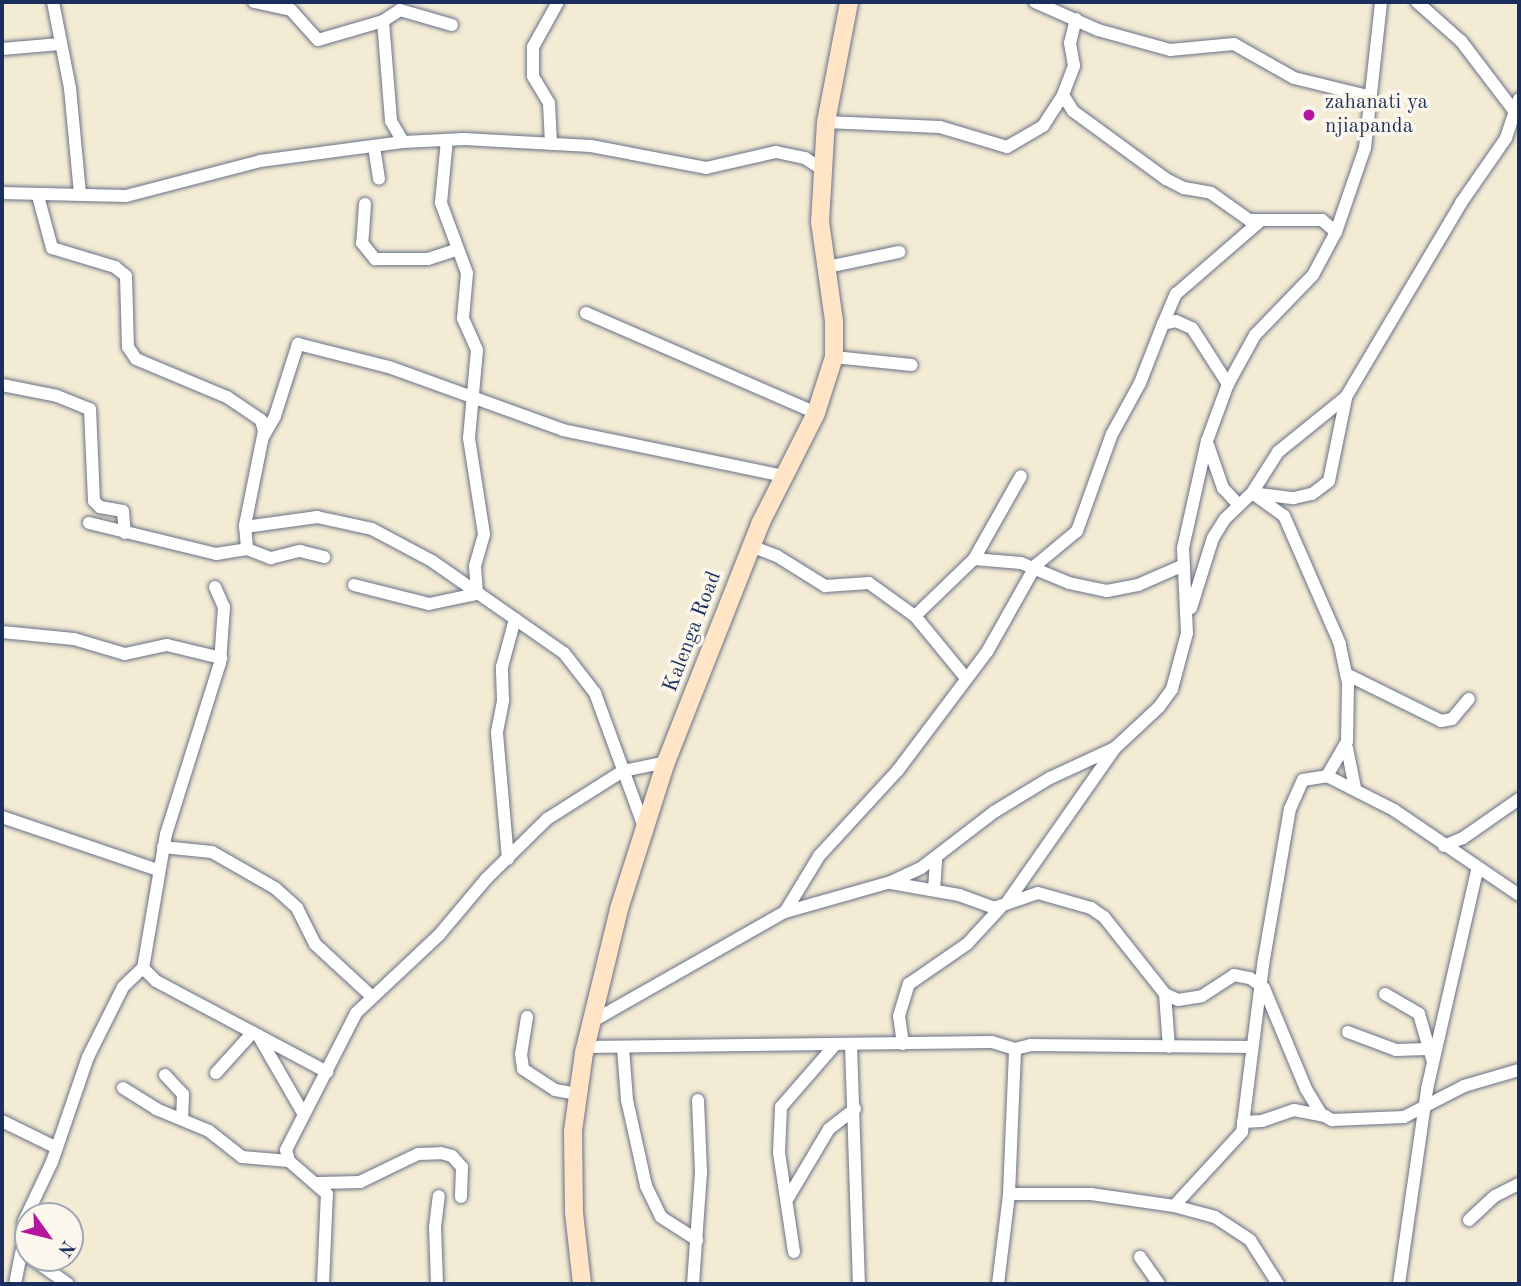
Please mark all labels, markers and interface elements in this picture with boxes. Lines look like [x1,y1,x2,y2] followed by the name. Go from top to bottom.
[1325,90,1428,140] place label: zahanati ya njiapanda
[1299,105,1319,125] marker: zahanati ya njiapanda
[658,568,728,696] street label: Kalenga Road
[14,1202,84,1272] north arrow
[53,1237,77,1259] text: N

